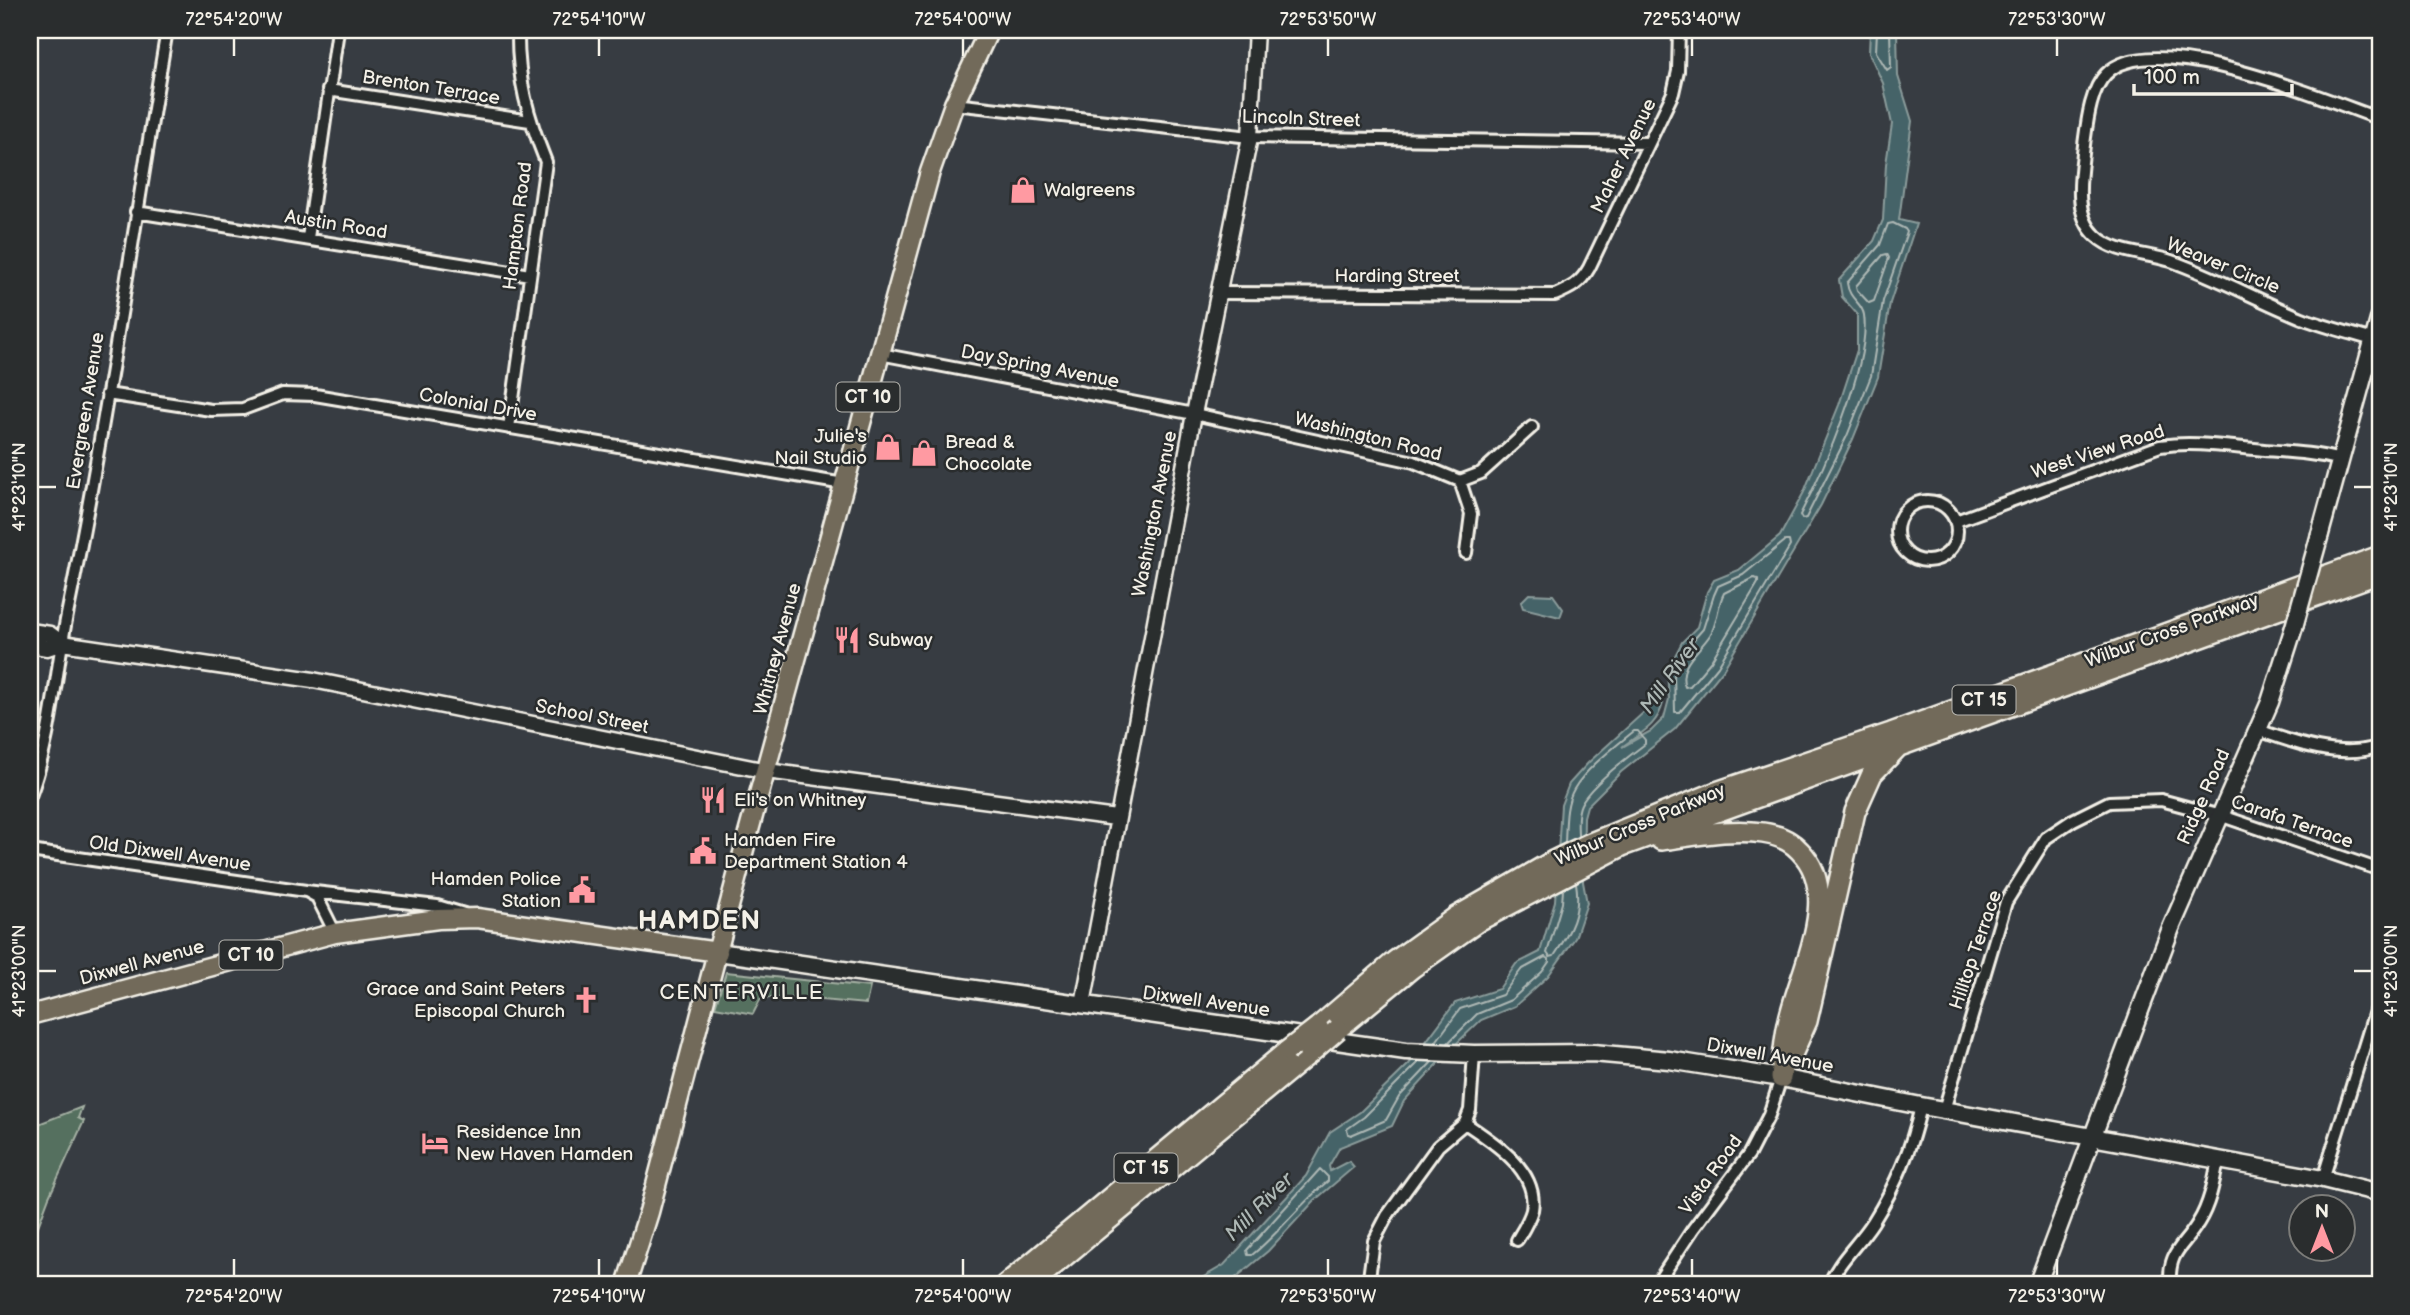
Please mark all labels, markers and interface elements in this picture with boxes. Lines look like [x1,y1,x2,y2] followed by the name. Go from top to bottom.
[186,9,283,30] text: 72°54'20"W
[552,9,646,30] text: 72°54'10"W
[915,9,1012,30] text: 72°54'00"W
[1280,9,1377,30] text: 72°53'50"W
[1643,9,1741,30] text: 72°53'40"W
[2008,9,2106,30] text: 72°53'30"W
[2134,52,2291,96] scale bar
[2144,65,2200,90] text: 100 m
[361,66,501,110] street label: Brenton Terrace
[1586,95,1662,217] street label: Maher Avenue
[1241,105,1361,133] street label: Lincoln Street
[499,161,537,291] street label: Hampton Road
[1008,175,1038,205] shop icon: Walgreens
[1044,179,1135,202] place label: Walgreens
[283,206,389,244] street label: Austin Road
[2163,233,2283,299] street label: Weaver Circle
[1334,265,1460,288] street label: Harding Street
[62,331,110,491] street label: Evergreen Avenue
[959,340,1121,394] street label: Day Spring Avenue
[836,382,900,412] road number: CT 10
[417,383,539,427] street label: Colonial Drive
[1292,408,1444,466] street label: Washington Road
[2029,420,2167,484] street label: West View Road
[775,425,867,470] place label: Julie's Nail Studio
[1128,429,1182,599] street label: Washington Avenue
[945,431,1032,476] place label: Bread & Chocolate
[873,432,903,462] shop icon: Julie's Nail Studio
[909,438,939,468] shop icon: Bread & Chocolate
[9,442,30,532] text: 41°23'10"N
[2381,442,2402,532] text: 41°23'10"N
[749,581,807,717] street label: Whitney Avenue
[2082,589,2262,673] street label: Wilbur Cross Parkway
[832,625,862,655] restaurant icon: Subway
[868,629,933,652] place label: Subway
[1634,632,1706,718] water label: Mill River
[1952,686,2016,714] road number: CT 15
[533,695,651,739] street label: School Street
[2173,746,2235,848] street label: Ridge Road
[1551,779,1729,871] street label: Wilbur Cross Parkway
[698,785,728,815] restaurant icon: Eli's on Whitney
[734,789,867,812] place label: Eli's on Whitney
[2228,790,2356,854] street label: Carafa Terrace
[724,829,908,874] place label: Hamden Fire Department Station 4
[88,831,252,877] street label: Old Dixwell Avenue
[688,836,718,866] public building icon: Hamden Fire Department Station 4
[431,868,561,913] place label: Hamden Police Station
[567,875,597,905] public building icon: Hamden Police Station
[1945,887,2007,1013] street label: Hilltop Terrace
[638,906,762,937] district label: HAMDEN
[9,924,30,1018] text: 41°23'00"N
[2381,924,2402,1018] text: 41°23'00"N
[77,935,207,991] street label: Dixwell Avenue
[219,940,282,970] road number: CT 10
[366,978,565,1023] place label: Grace and Saint Peters Episcopal Church
[659,980,825,1005] district label: CENTERVILLE
[1141,982,1271,1022] street label: Dixwell Avenue
[571,985,601,1015] church icon: Grace and Saint Peters Episcopal Church
[1705,1034,1835,1078] street label: Dixwell Avenue
[456,1121,633,1166] place label: Residence Inn New Haven Hamden
[420,1128,450,1158] hotel icon: Residence Inn New Haven Hamden
[1674,1131,1748,1219] street label: Vista Road
[1114,1154,1178,1182] road number: CT 15
[1219,1167,1299,1247] water label: Mill River
[2288,1192,2358,1262] north arrow
[2315,1201,2329,1224] text: N
[186,1286,283,1307] text: 72°54'20"W
[552,1286,646,1307] text: 72°54'10"W
[915,1286,1012,1307] text: 72°54'00"W
[1280,1286,1377,1307] text: 72°53'50"W
[1643,1286,1741,1307] text: 72°53'40"W
[2008,1286,2106,1307] text: 72°53'30"W

